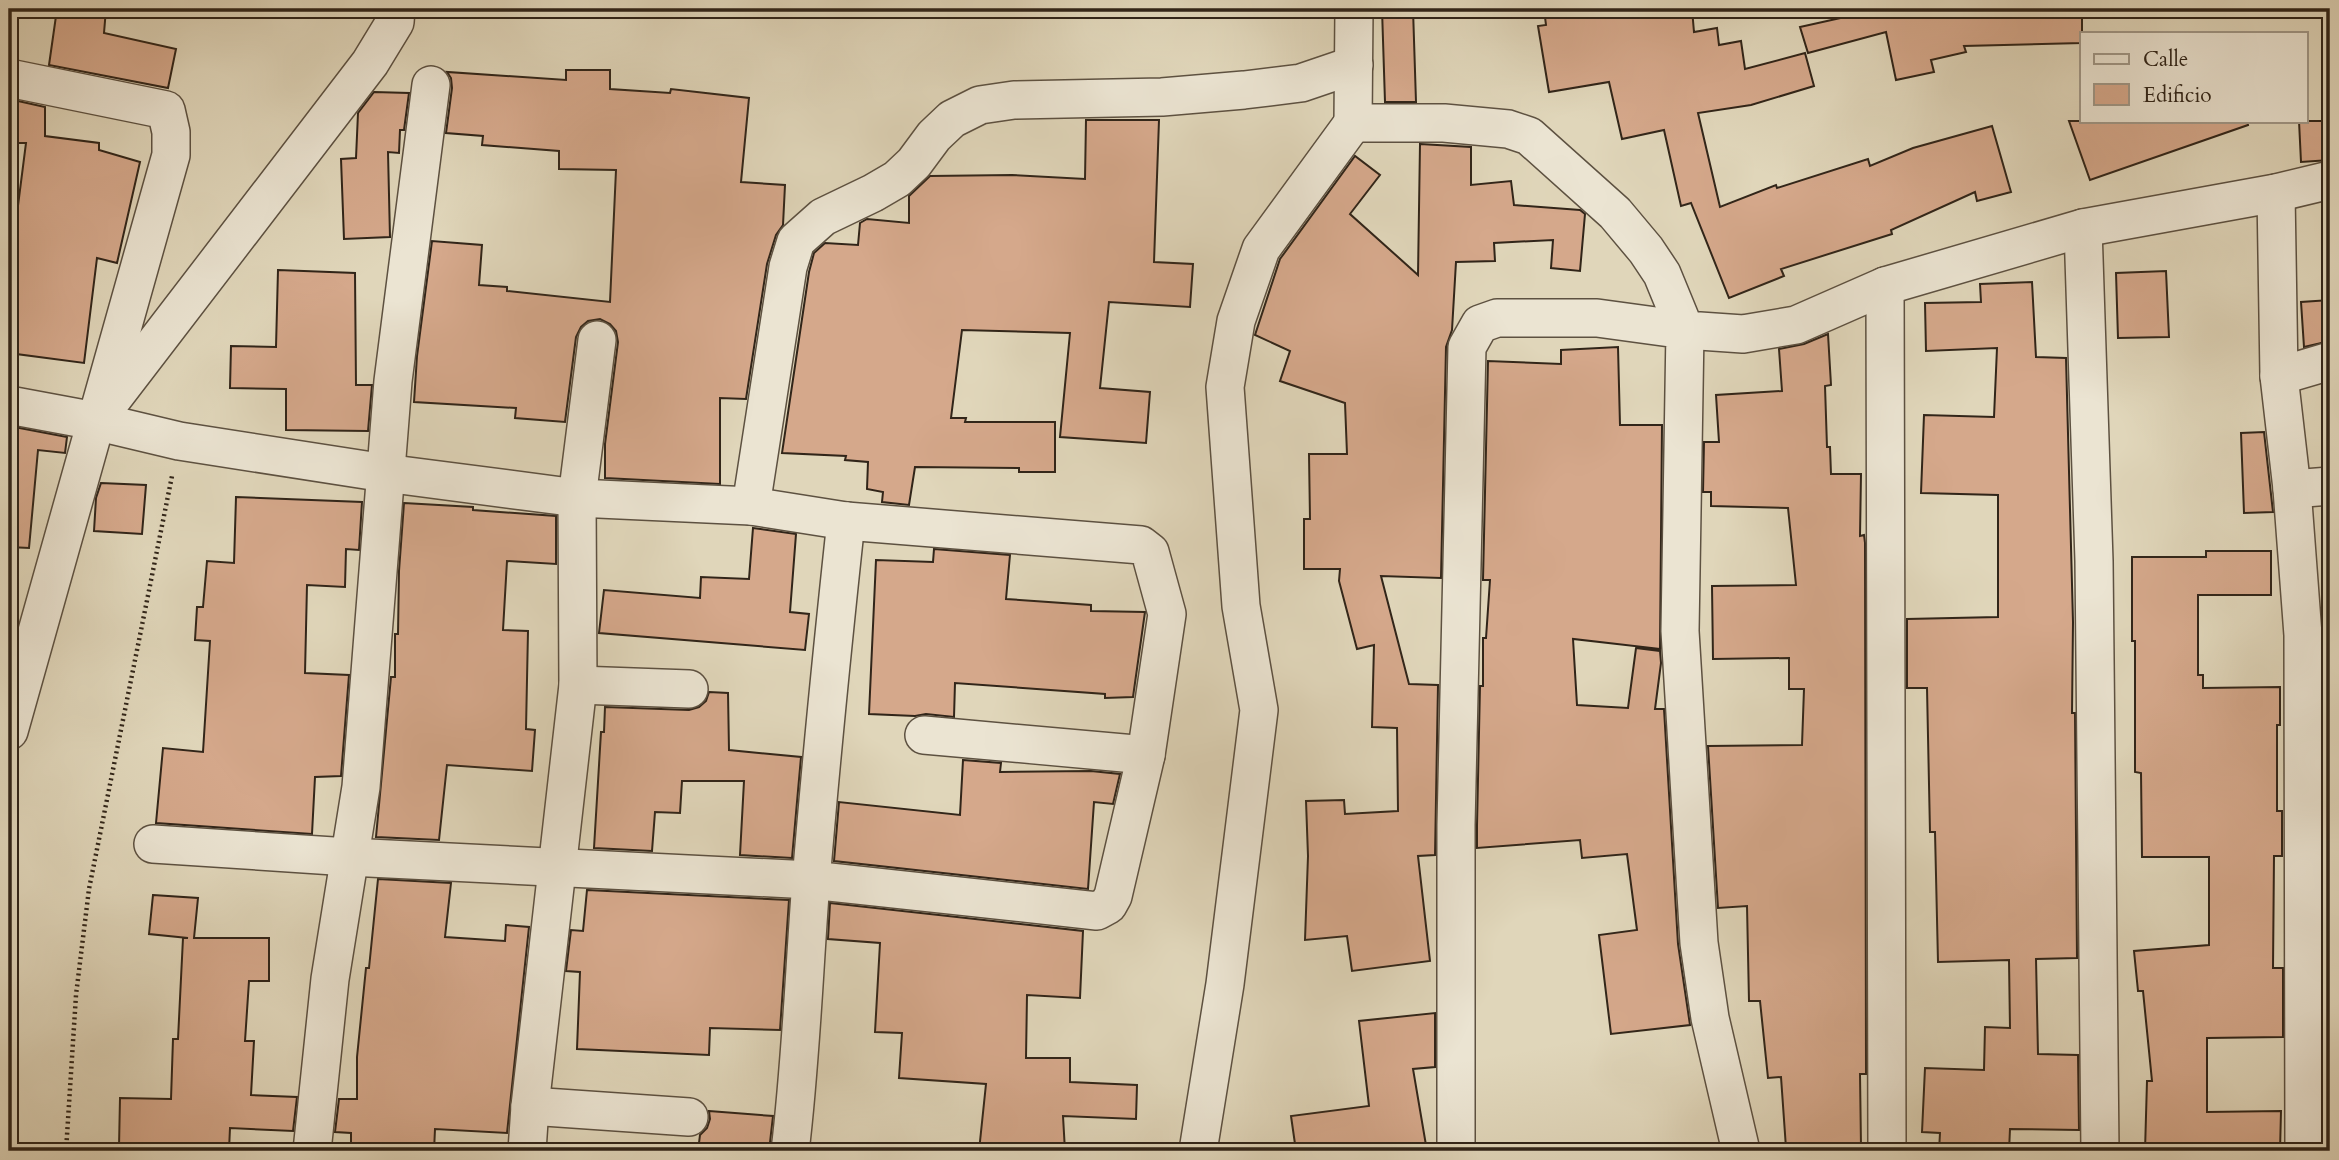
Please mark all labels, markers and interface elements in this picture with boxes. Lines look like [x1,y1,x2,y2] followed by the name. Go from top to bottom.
[2080,32,2308,122] legend
[2143,45,2188,74] text: Calle
[2143,81,2212,110] text: Edificio

